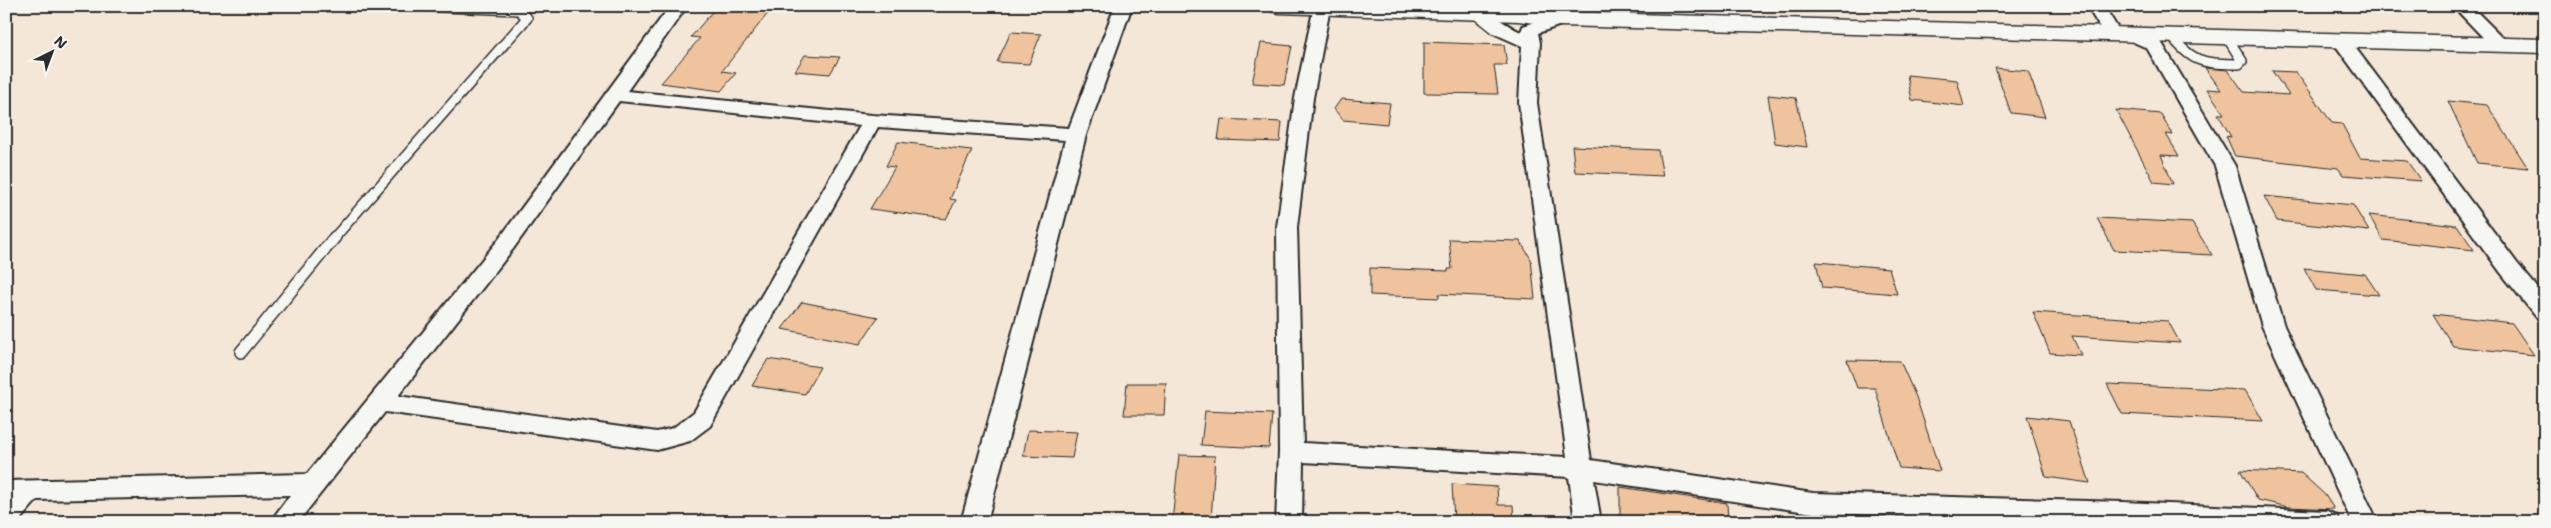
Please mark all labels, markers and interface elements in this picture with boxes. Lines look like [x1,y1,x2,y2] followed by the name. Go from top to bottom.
[28,28,78,78] north arrow
[51,32,71,53] text: N

